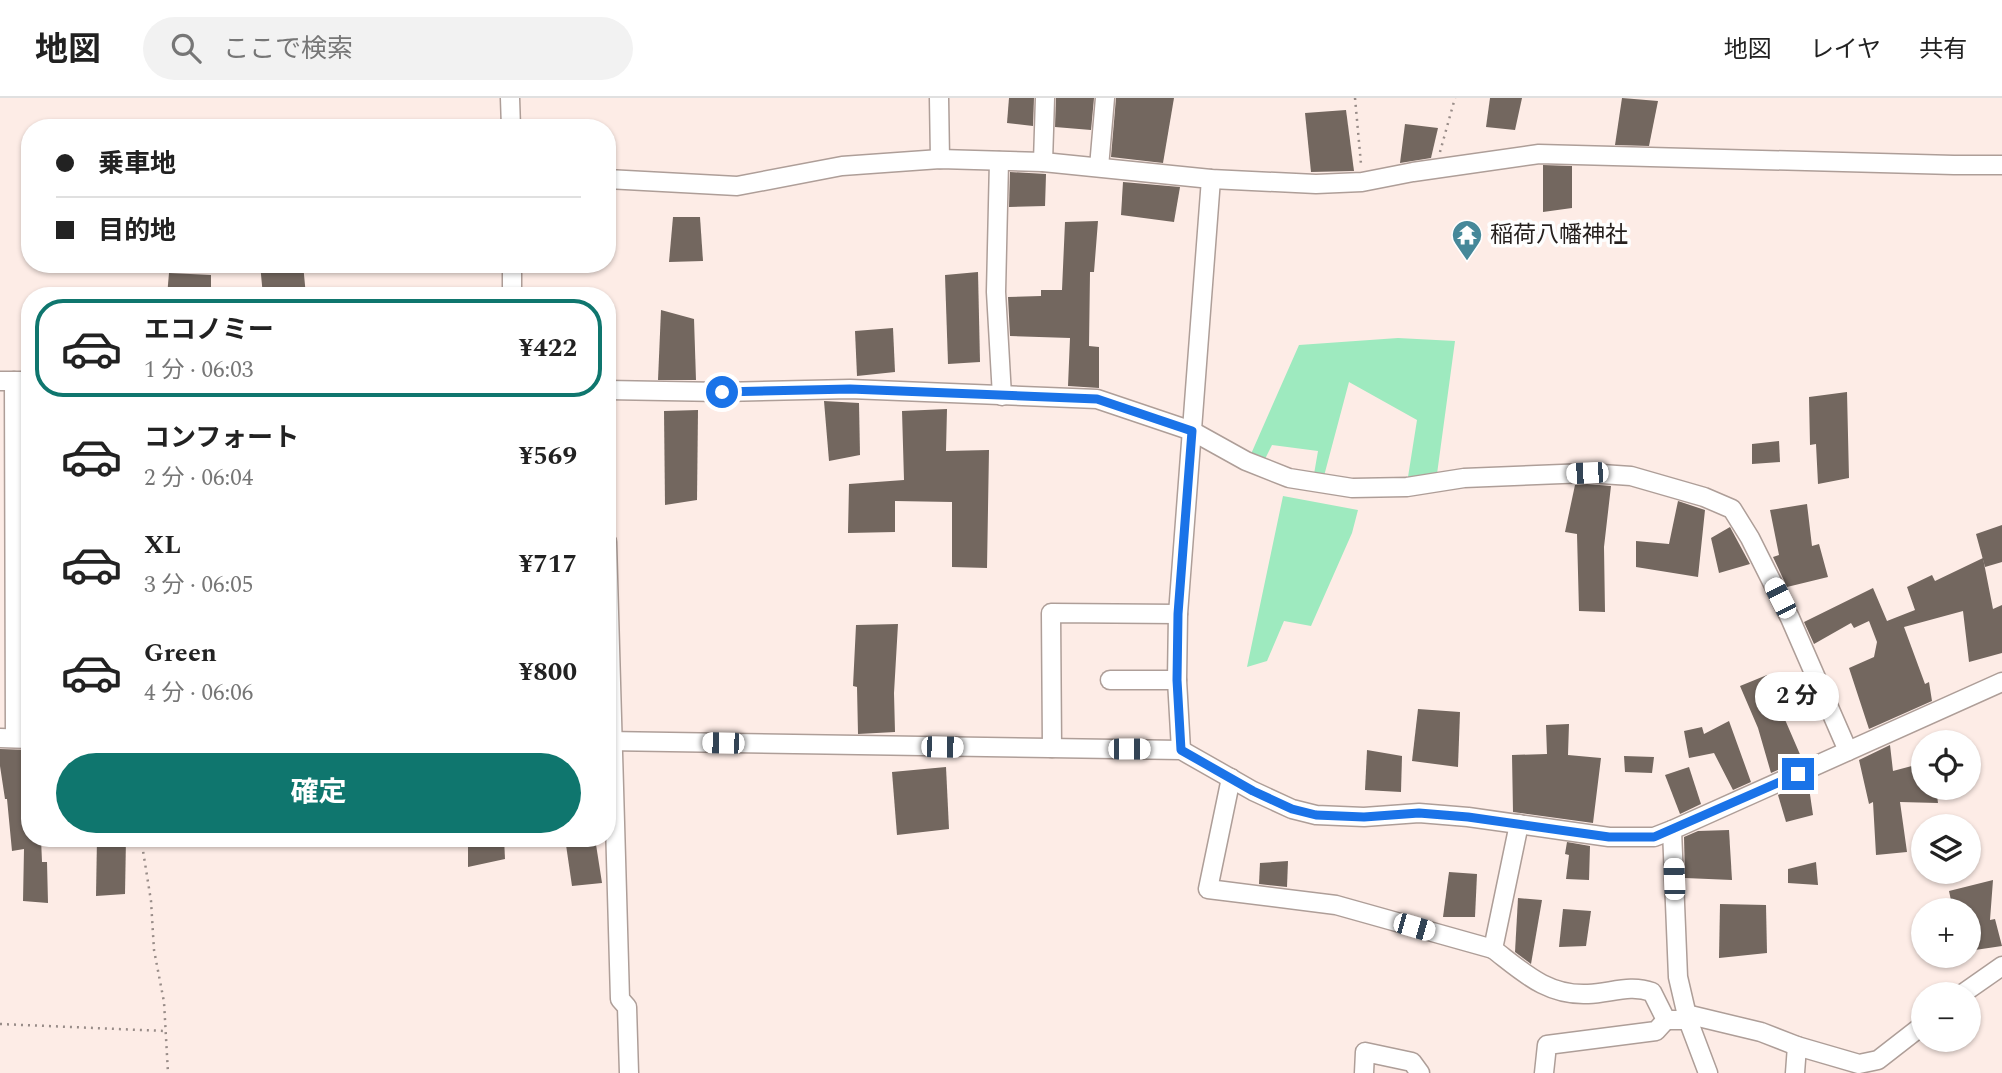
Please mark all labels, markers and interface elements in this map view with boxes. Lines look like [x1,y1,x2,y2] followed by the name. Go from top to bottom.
[143,17,633,80] search box
[35,25,101,75] text: 地図
[167,29,205,67] icon: search
[223,29,353,69] text: ここで検索
[1724,32,1772,68] text: 地図
[1810,32,1881,68] text: レイヤ
[1919,32,1967,68] text: 共有
[98,144,176,184] text: 乗車地
[98,211,176,251] text: 目的地
[1450,218,1484,262] temple icon: 稲荷八幡神社
[1490,218,1628,253] place label: 稲荷八幡神社
[144,310,274,350] text: エコノミー
[60,317,123,380] icon: car
[519,328,577,368] text: ¥422
[144,353,253,388] text: 1 分 · 06:03
[706,376,738,408] route start
[144,418,299,458] text: コンフォート
[60,425,123,488] icon: car
[519,436,577,476] text: ¥569
[144,461,253,496] text: 2 分 · 06:04
[1566,462,1609,484] car
[144,525,181,565] text: XL
[60,533,123,596] icon: car
[519,544,577,584] text: ¥717
[144,568,253,603] text: 3 分 · 06:05
[1762,575,1799,621] car
[144,633,217,673] text: Green
[60,641,123,704] icon: car
[519,652,577,692] text: ¥800
[1756,672,1840,722] callout: 2 分
[144,676,253,711] text: 4 分 · 06:06
[1776,679,1818,714] text: 2 分
[1911,730,1981,1052] map controls
[1911,730,1981,800] button: locate
[702,732,745,754] car
[921,736,964,758] car
[1109,739,1151,760] car
[56,753,581,833] button: 確定
[1782,758,1814,790] route end
[1911,814,1981,884] button: layers
[1663,858,1686,900] car
[1911,898,1981,968] button: +
[1391,911,1438,943] car
[1911,982,1981,1052] button: −

